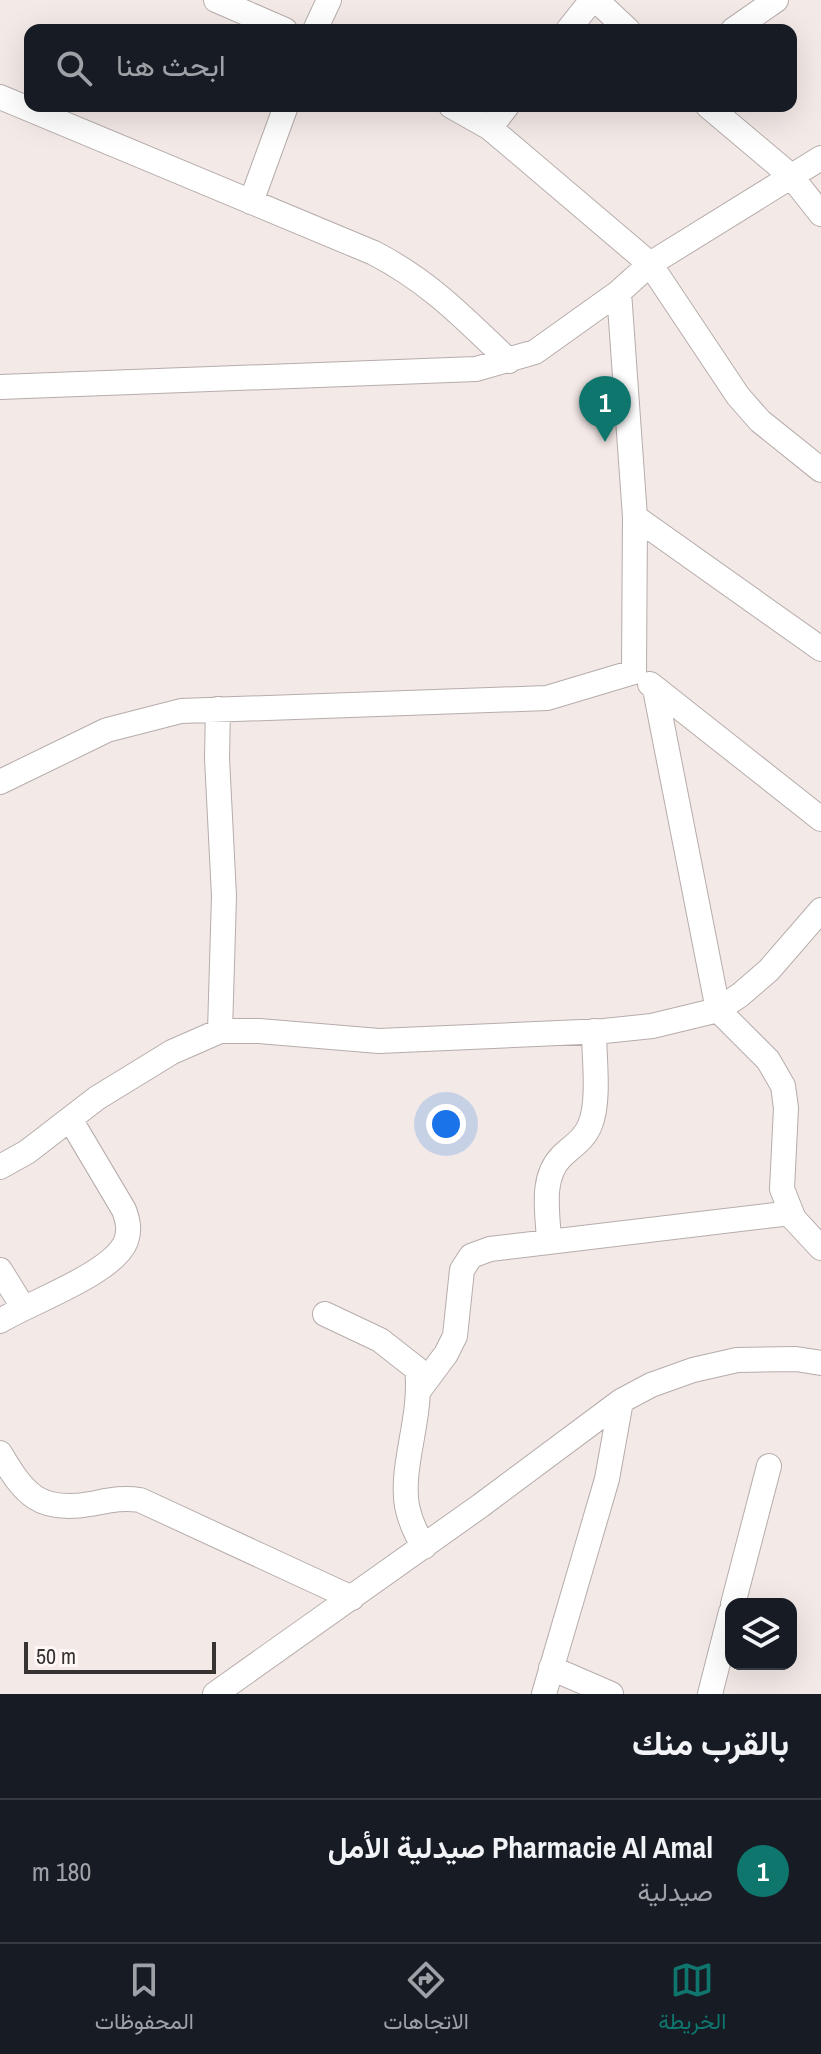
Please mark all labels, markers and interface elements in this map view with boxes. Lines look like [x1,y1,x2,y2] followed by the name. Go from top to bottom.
[24,24,797,112] search box
[116,45,226,85] text: ابحث هنا
[52,46,96,90] icon: search
[579,376,631,442] pin: 1
[426,1104,466,1144] your location
[725,1598,797,1670] map controls
[725,1598,797,1670] button: layers
[24,1638,216,1674] scale bar
[36,1641,76,1671] text: 50 m
[632,1720,789,1766] text: بالقرب منك
[328,1827,713,1867] text: Pharmacie Al Amal صيدلية الأمل
[32,1854,91,1889] text: 180 m
[757,1854,769,1889] text: 1
[638,1874,713,1909] text: صيدلية
[95,1958,194,2041] tab: المحفوظات
[383,1958,469,2041] tab: الاتجاهات
[658,1958,726,2041] tab: الخريطة

